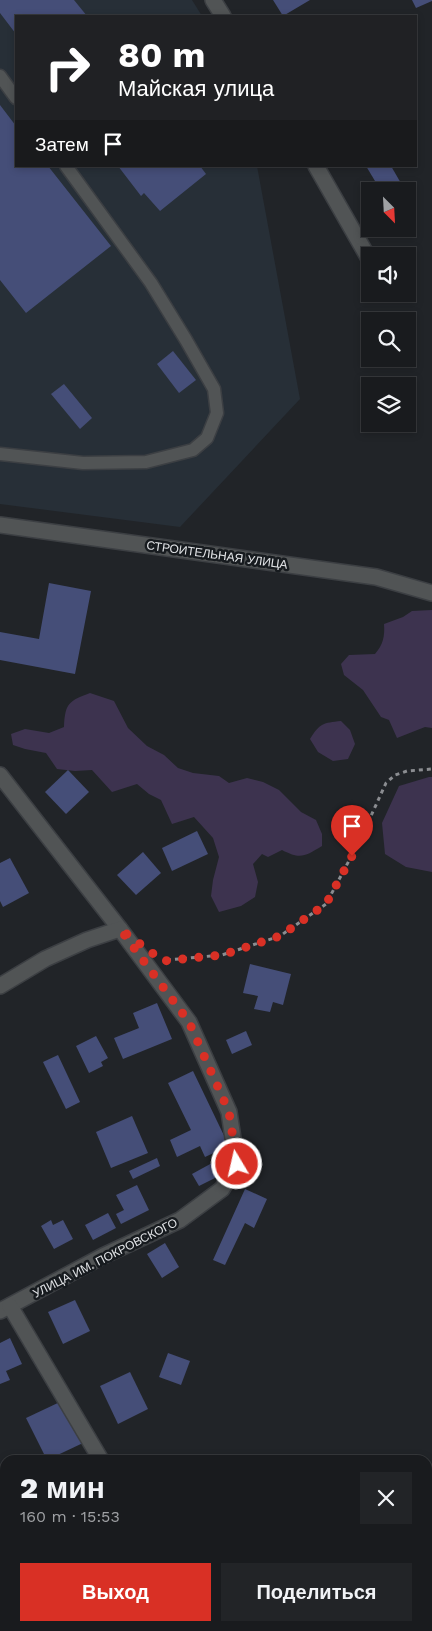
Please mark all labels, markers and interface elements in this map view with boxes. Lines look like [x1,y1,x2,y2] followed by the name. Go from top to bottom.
[118,34,205,76] text: 80 m
[35,35,100,100] icon: right
[118,76,274,101] text: Майская улица
[99,130,127,158] icon: arrive
[35,133,89,156] text: Затем
[361,182,416,238] north arrow
[361,182,416,432] map controls
[361,247,416,302] button: sound
[361,312,416,367] button: search
[361,377,416,432] button: layers
[146,538,288,572] street label: СТРОИТЕЛЬНАЯ УЛИЦА
[331,805,373,856] pin
[338,812,366,840] icon: arrive
[210,1137,262,1189] position arrow
[30,1215,180,1301] street label: УЛИЦА ИМ. ПОКРОВСКОГО
[20,1470,105,1505] text: 2 мин
[360,1472,412,1524] button: close
[20,1507,120,1526] text: 160 m · 15:53
[20,1563,211,1621] button: Выход
[221,1563,412,1621] button: Поделиться

